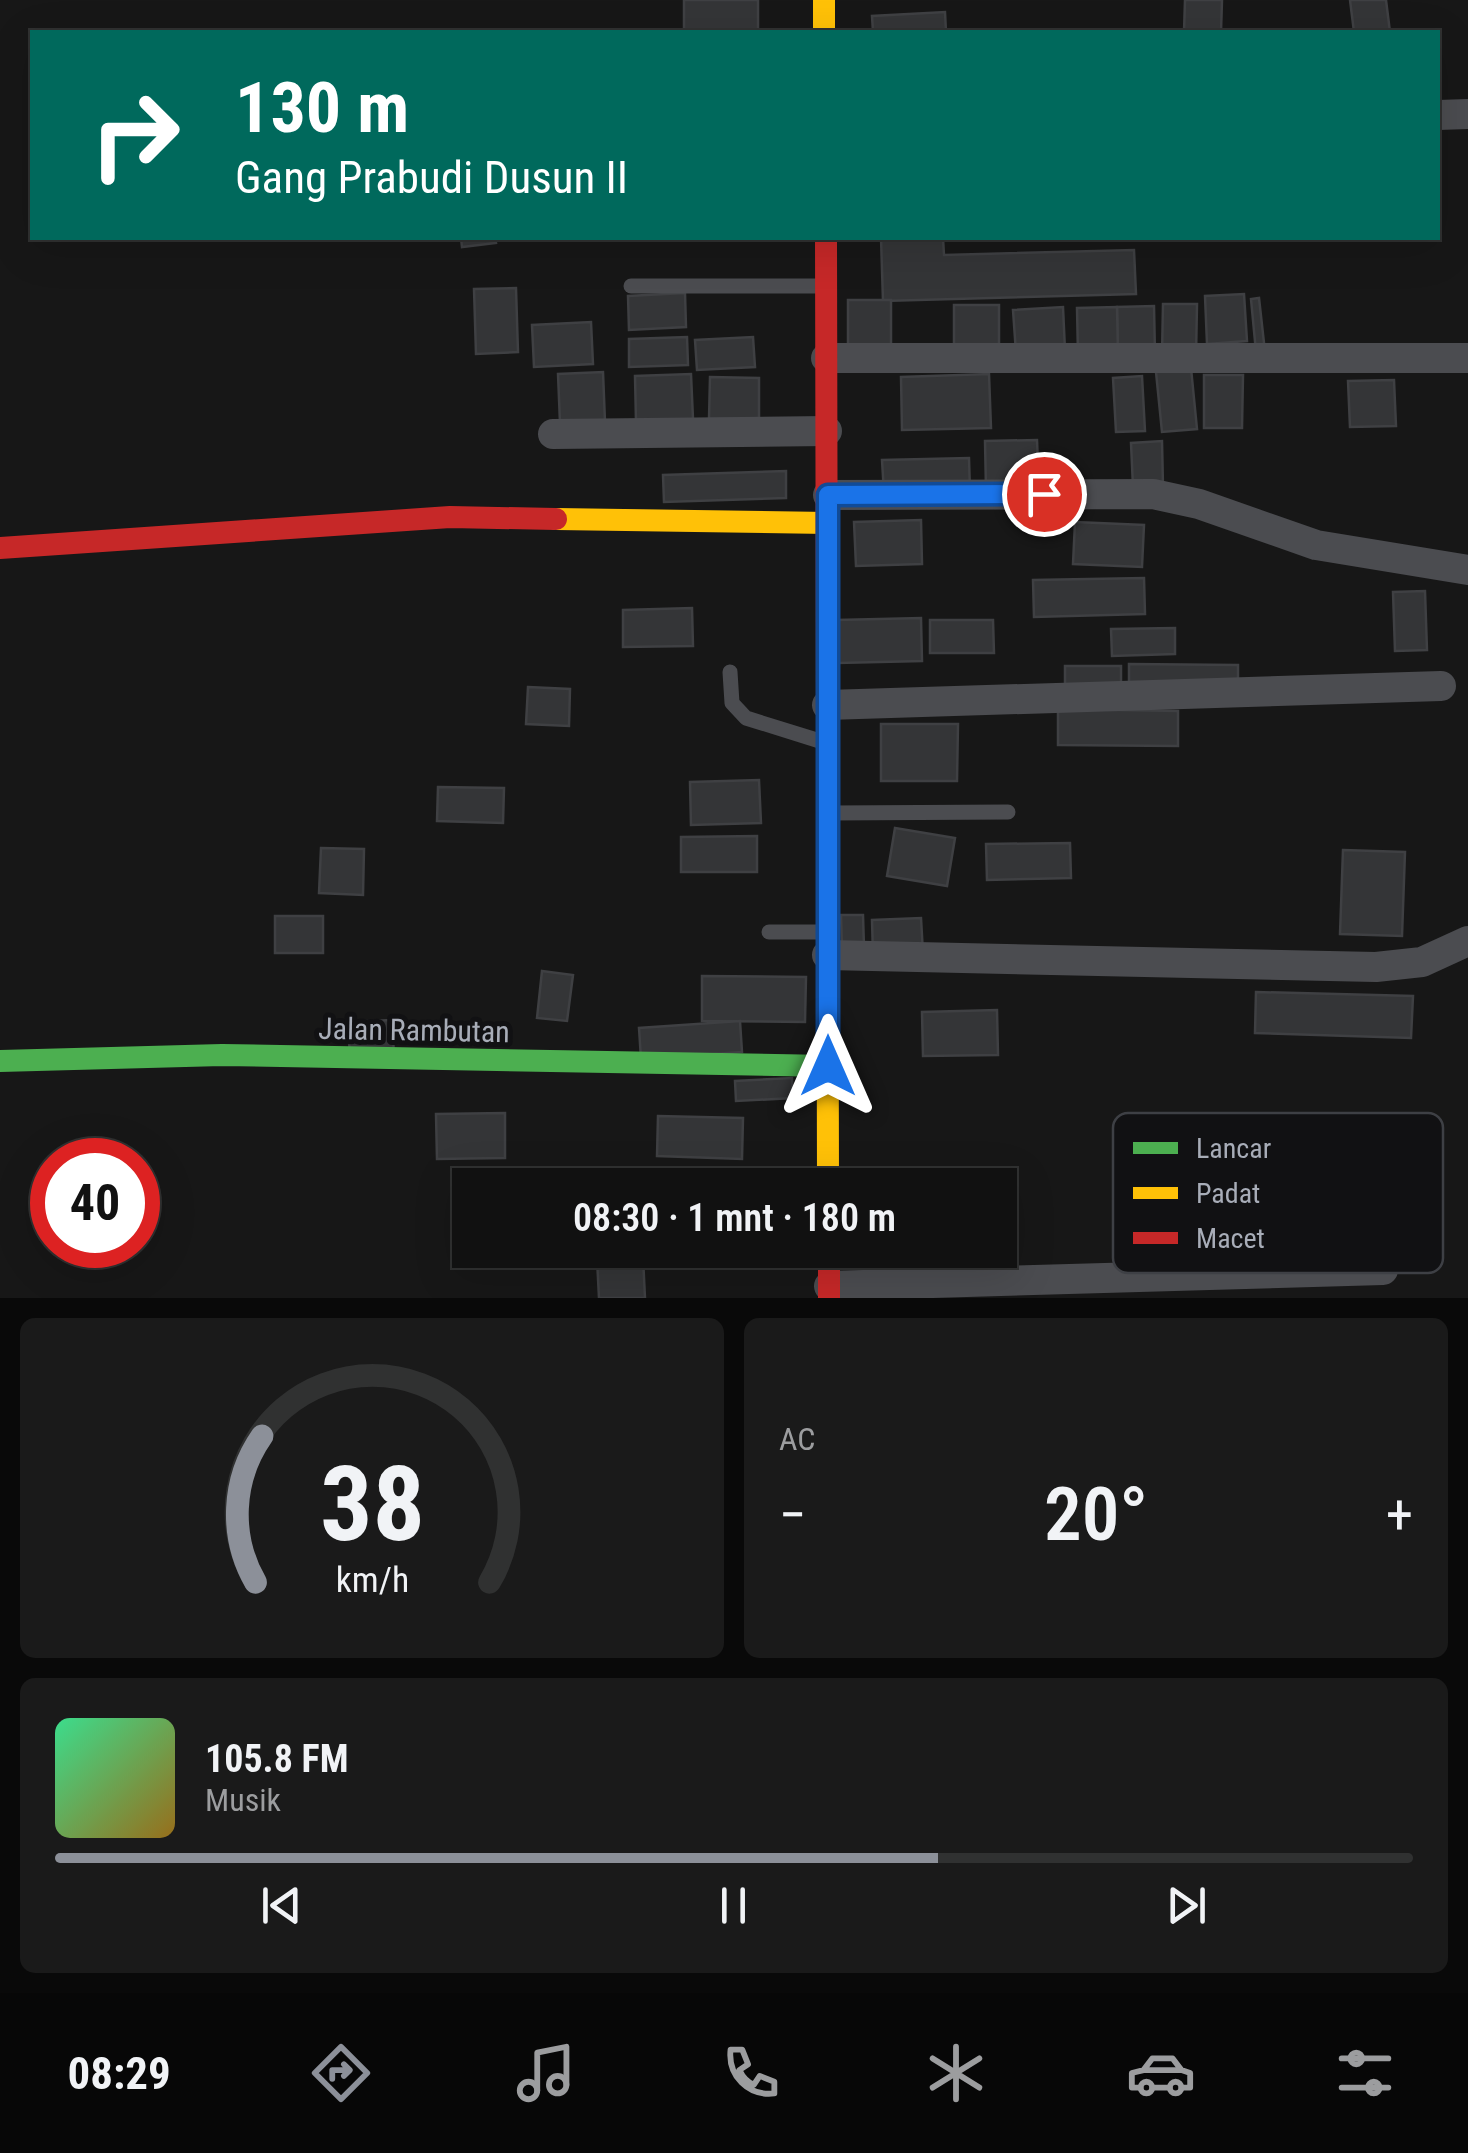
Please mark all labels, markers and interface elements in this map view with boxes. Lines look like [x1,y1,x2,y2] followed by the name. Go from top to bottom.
[235,67,409,149] text: 130 m
[70,70,200,200] icon: right
[235,151,628,204] text: Gang Prabudi Dusun II
[1002,452,1087,537] pin
[1017,467,1072,522] icon: arrive
[318,1011,510,1049] street label: Jalan Rambutan
[776,1014,880,1118] position arrow
[1113,1113,1443,1273] legend
[1196,1132,1271,1165] text: Lancar
[30,1138,160,1268] speed limit sign: 40
[1196,1177,1260,1210] text: Padat
[573,1196,896,1240] text: 08:30 · 1 mnt · 180 m
[1196,1222,1265,1255] text: Macet
[779,1420,815,1458] text: AC
[319,1444,425,1565] text: 38
[1044,1470,1148,1558] text: 20°
[779,1483,807,1547] text: −
[1386,1483,1413,1547] text: +
[335,1559,409,1601] text: km/h
[205,1737,349,1781] text: 105.8 FM
[205,1781,281,1819] text: Musik
[254,1878,309,1933] icon: previous
[706,1878,761,1933] icon: pause
[1159,1878,1214,1933] icon: next
[306,2038,376,2108] icon: directions
[511,2038,581,2108] icon: music
[716,2038,786,2108] icon: phone
[921,2038,991,2108] icon: climate
[1126,2038,1196,2108] icon: car
[1330,2038,1400,2108] icon: filters
[67,2047,171,2100] text: 08:29

